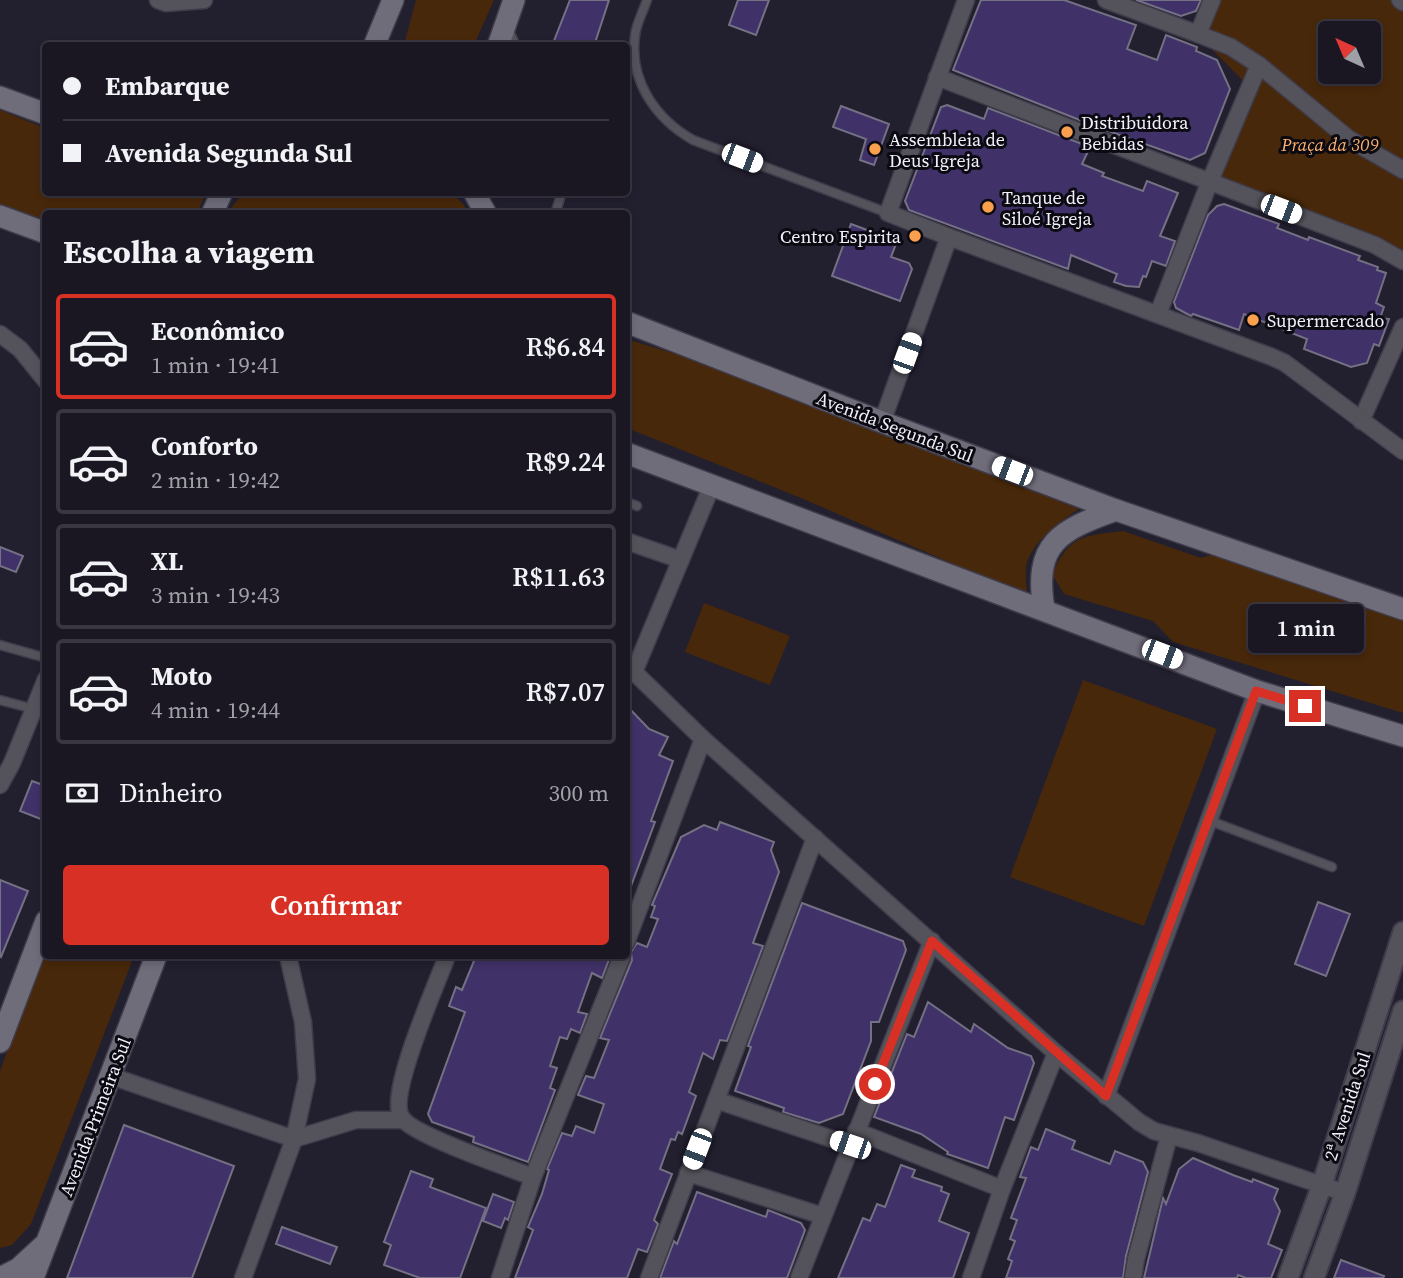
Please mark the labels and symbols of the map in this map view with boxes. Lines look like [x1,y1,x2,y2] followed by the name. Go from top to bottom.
[1318,21,1381,84] north arrow
[1081,110,1189,156] place label: Distribuidora Bebidas
[1059,124,1075,140] marker: Distribuidora Bebidas
[889,127,1005,173] place label: Assembleia de Deus Igreja
[1280,132,1379,157] park label: Praça da 309
[719,141,766,175] car
[867,141,883,157] marker: Assembleia de Deus Igreja
[1002,185,1092,231] place label: Tanque de Siloé Igreja
[1258,192,1305,226] car
[980,199,996,215] marker: Tanque de Siloé Igreja
[780,224,902,249] place label: Centro Espirita
[907,228,923,244] marker: Centro Espirita
[1267,308,1385,333] place label: Supermercado
[1245,312,1261,328] marker: Supermercado
[890,330,925,376] car
[813,386,977,468] street label: Avenida Segunda Sul
[989,454,1036,488] car
[1247,604,1363,654] callout: 1 min
[1139,637,1186,671] car
[1289,690,1321,722] route end
[53,1034,137,1200] street label: Avenida Primeira Sul
[1318,1048,1376,1164] street label: 2ᵃ Avenida Sul
[859,1068,891,1100] route start
[680,1126,715,1172] car
[827,1128,874,1162] car

